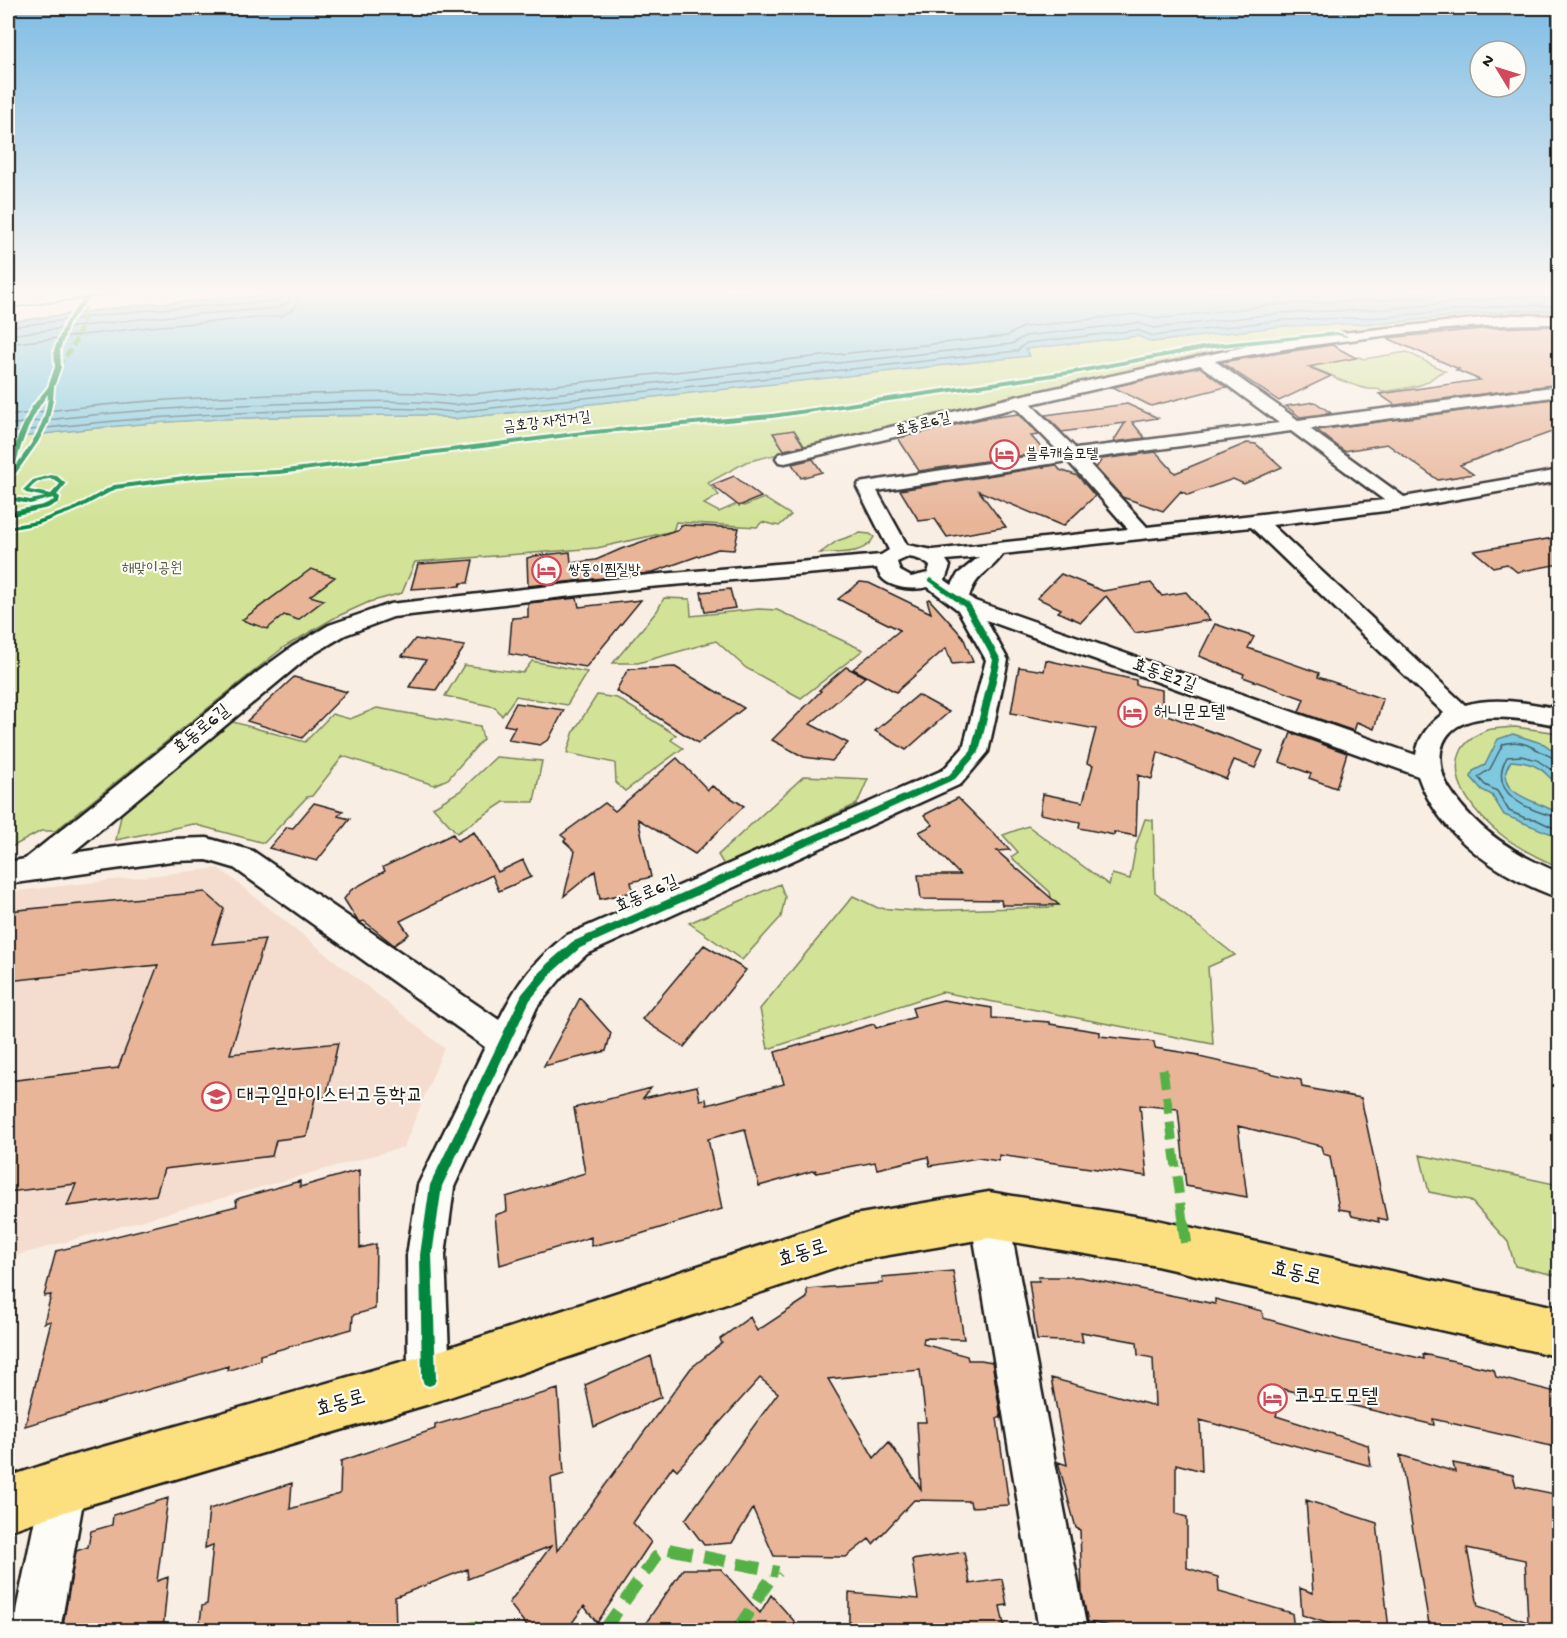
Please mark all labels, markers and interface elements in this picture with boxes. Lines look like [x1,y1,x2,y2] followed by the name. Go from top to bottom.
[1468,39,1528,99] north arrow
[1478,52,1500,72] text: N
[502,409,592,437] street label: 금호강 자전거길
[894,410,952,440] street label: 효동로6길
[989,439,1021,471] hotel icon: 블루캐슬모텔
[1026,446,1098,464] place label: 블루캐슬모텔
[531,555,563,587] hotel icon: 쌍둥이찜질방
[122,560,182,578] park label: 해맞이공원
[568,562,641,580] place label: 쌍둥이찜질방
[1129,655,1199,697] street label: 효동로2길
[1116,697,1148,729] hotel icon: 허니문모텔
[169,700,235,759] street label: 효동로6길
[1153,703,1225,724] place label: 허니문모텔
[612,872,682,918] street label: 효동로6길
[200,1081,232,1113] school or university icon: 대구일마이스터고등학교
[237,1085,423,1110] place label: 대구일마이스터고등학교
[775,1236,831,1274] street label: 효동로
[1268,1257,1324,1293] street label: 효동로
[1257,1382,1289,1414] hotel icon: 코모도모텔
[313,1386,369,1424] street label: 효동로
[1294,1386,1379,1411] place label: 코모도모텔

